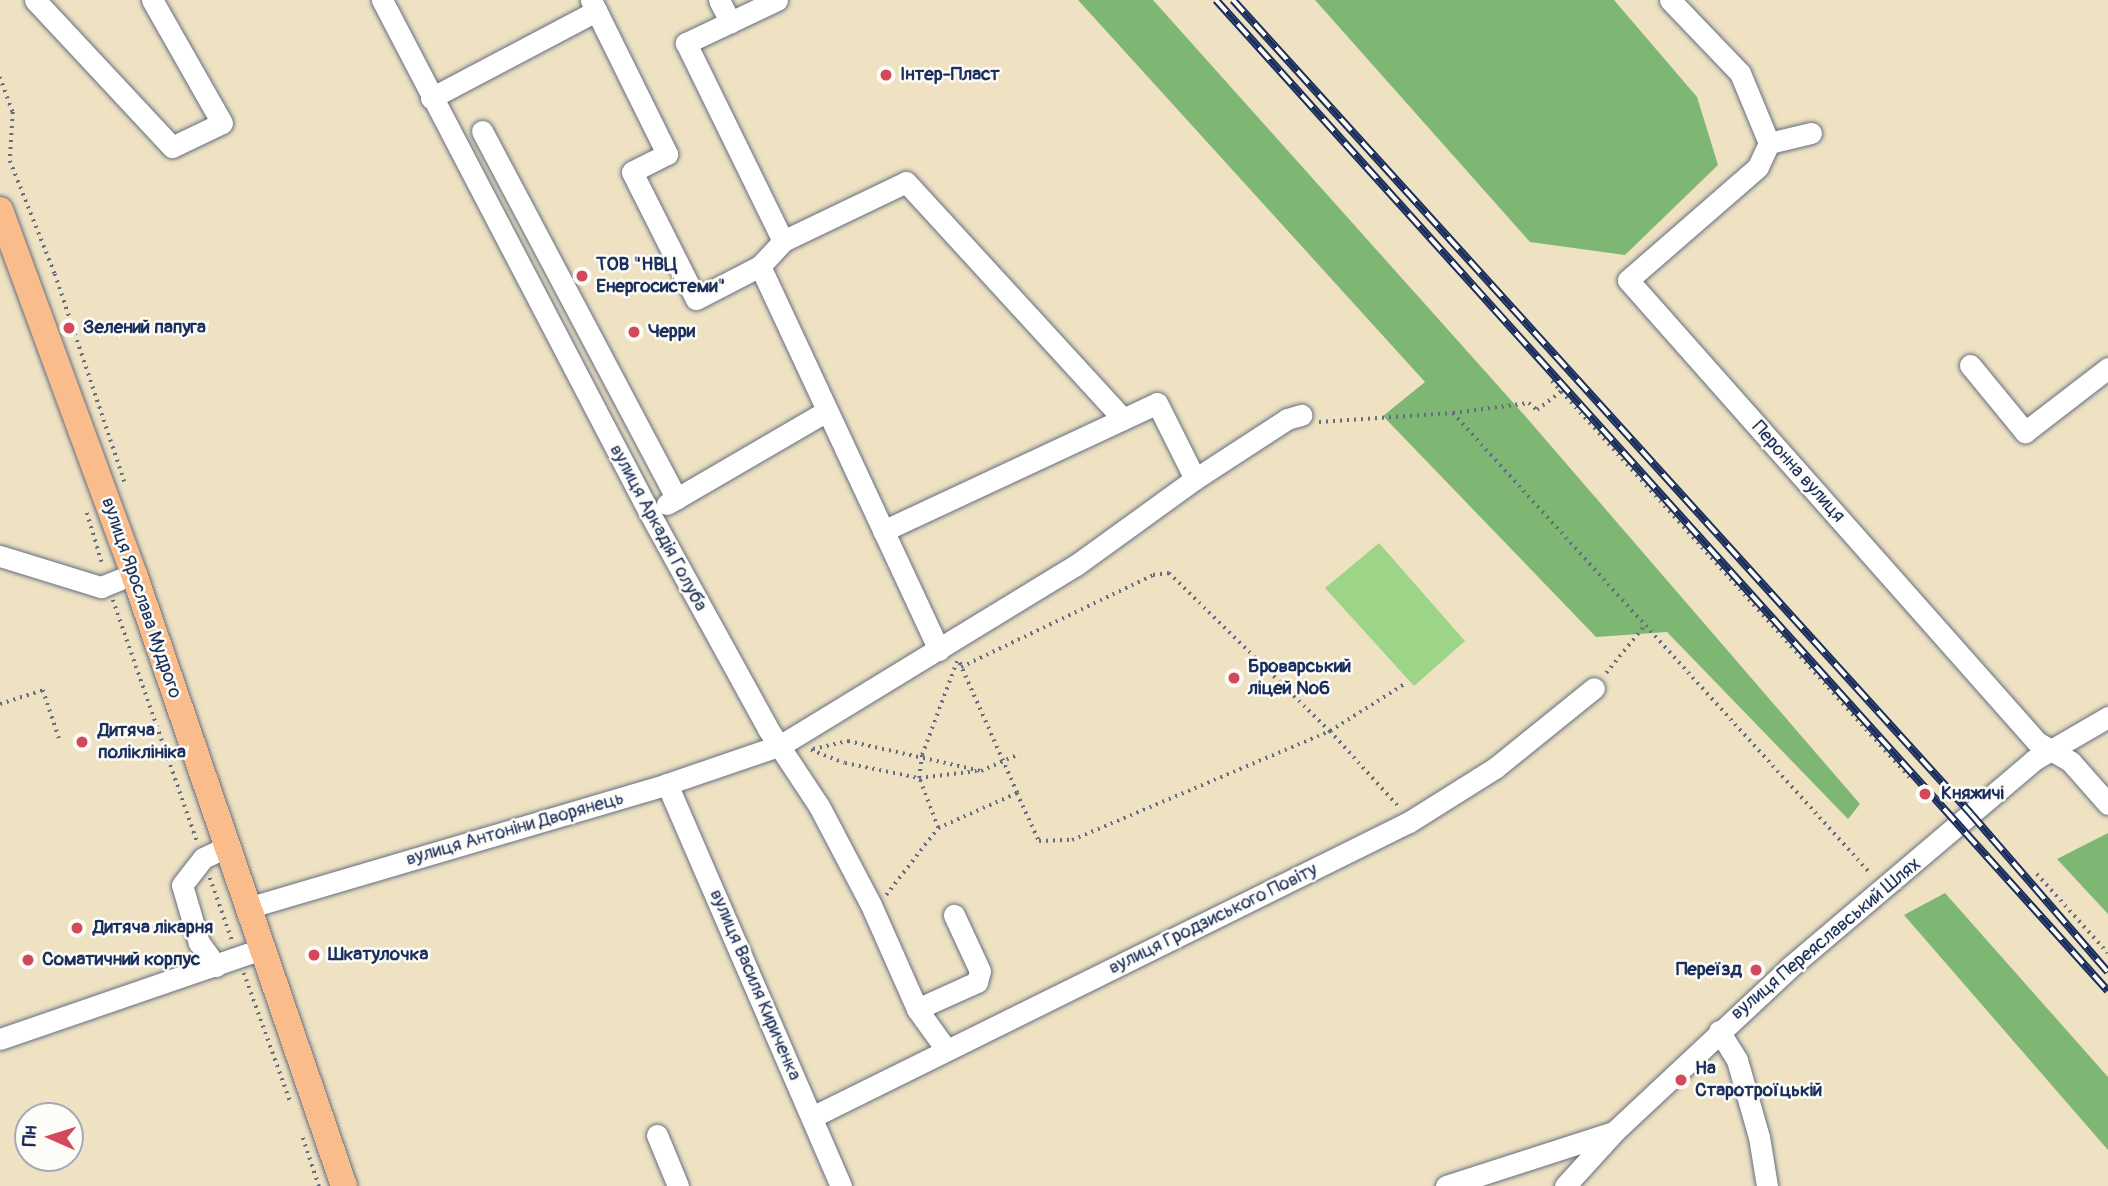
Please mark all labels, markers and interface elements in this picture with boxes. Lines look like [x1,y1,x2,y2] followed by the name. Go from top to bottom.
[900,64,1000,86] place label: Інтер-Пласт
[878,67,894,83] marker: Інтер-Пласт
[596,254,725,298] place label: ТОВ "НВЦ Енергосистеми"
[574,268,590,284] marker: ТОВ "НВЦ Енергосистеми"
[83,317,206,339] place label: Зелений папуга
[61,320,77,336] marker: Зелений папуга
[648,321,695,343] place label: Черри
[626,324,642,340] marker: Черри
[1746,417,1850,527] street label: Перонна вулиця
[604,441,712,615] street label: вулиця Аркадія Голуба
[96,495,186,701] street label: вулиця Ярослава Мудрого
[1248,656,1351,700] place label: Броварський ліцей №6
[1226,670,1242,686] marker: Броварський ліцей №6
[98,720,186,764] place label: Дитяча поліклініка
[72,732,92,752] marker: Дитяча поліклініка
[1941,783,2004,805] place label: Княжичі
[1915,784,1935,804] marker: Княжичі
[403,787,627,871] street label: вулиця Антоніни Дворянець
[1727,853,1925,1025] street label: вулиця Переяславський Шлях
[1105,858,1321,980] street label: вулиця Гродзиського Повіту
[704,886,806,1084] street label: вулиця Василя Кириченка
[93,917,213,939] place label: Дитяча лікарня
[67,918,87,938] marker: Дитяча лікарня
[328,944,428,966] place label: Шкатулочка
[306,947,322,963] marker: Шкатулочка
[42,949,200,971] place label: Соматичний корпус
[20,952,36,968] marker: Соматичний корпус
[1676,959,1742,981] place label: Переїзд
[1748,962,1764,978] marker: Переїзд
[1695,1058,1822,1102] place label: На Старотроїцькій
[1673,1072,1689,1088] marker: На Старотроїцькій
[14,1102,84,1172] north arrow
[17,1125,43,1147] text: Пн

